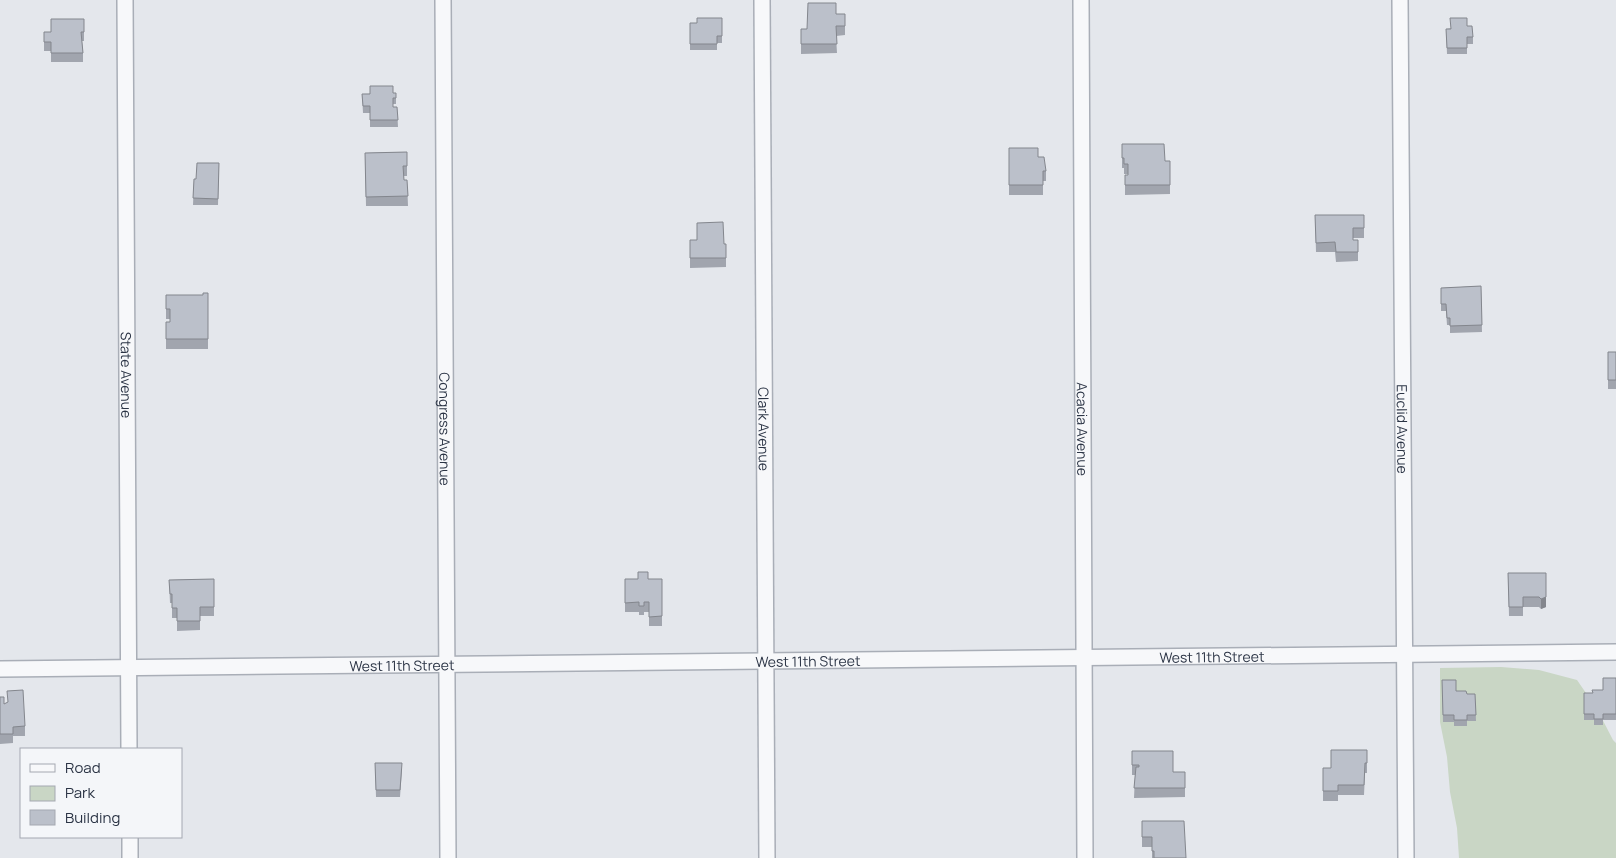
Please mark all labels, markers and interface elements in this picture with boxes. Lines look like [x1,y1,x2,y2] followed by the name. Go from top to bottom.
[117,332,137,418] street label: State Avenue
[436,372,455,486] street label: Congress Avenue
[1073,382,1093,476] street label: Acacia Avenue
[1393,384,1413,474] street label: Euclid Avenue
[755,387,774,471] street label: Clark Avenue
[1159,646,1265,666] street label: West 11th Street
[755,650,861,671] street label: West 11th Street
[349,655,455,675] street label: West 11th Street
[20,748,182,838] legend
[65,757,101,778] text: Road
[65,782,95,803] text: Park
[65,807,120,828] text: Building

